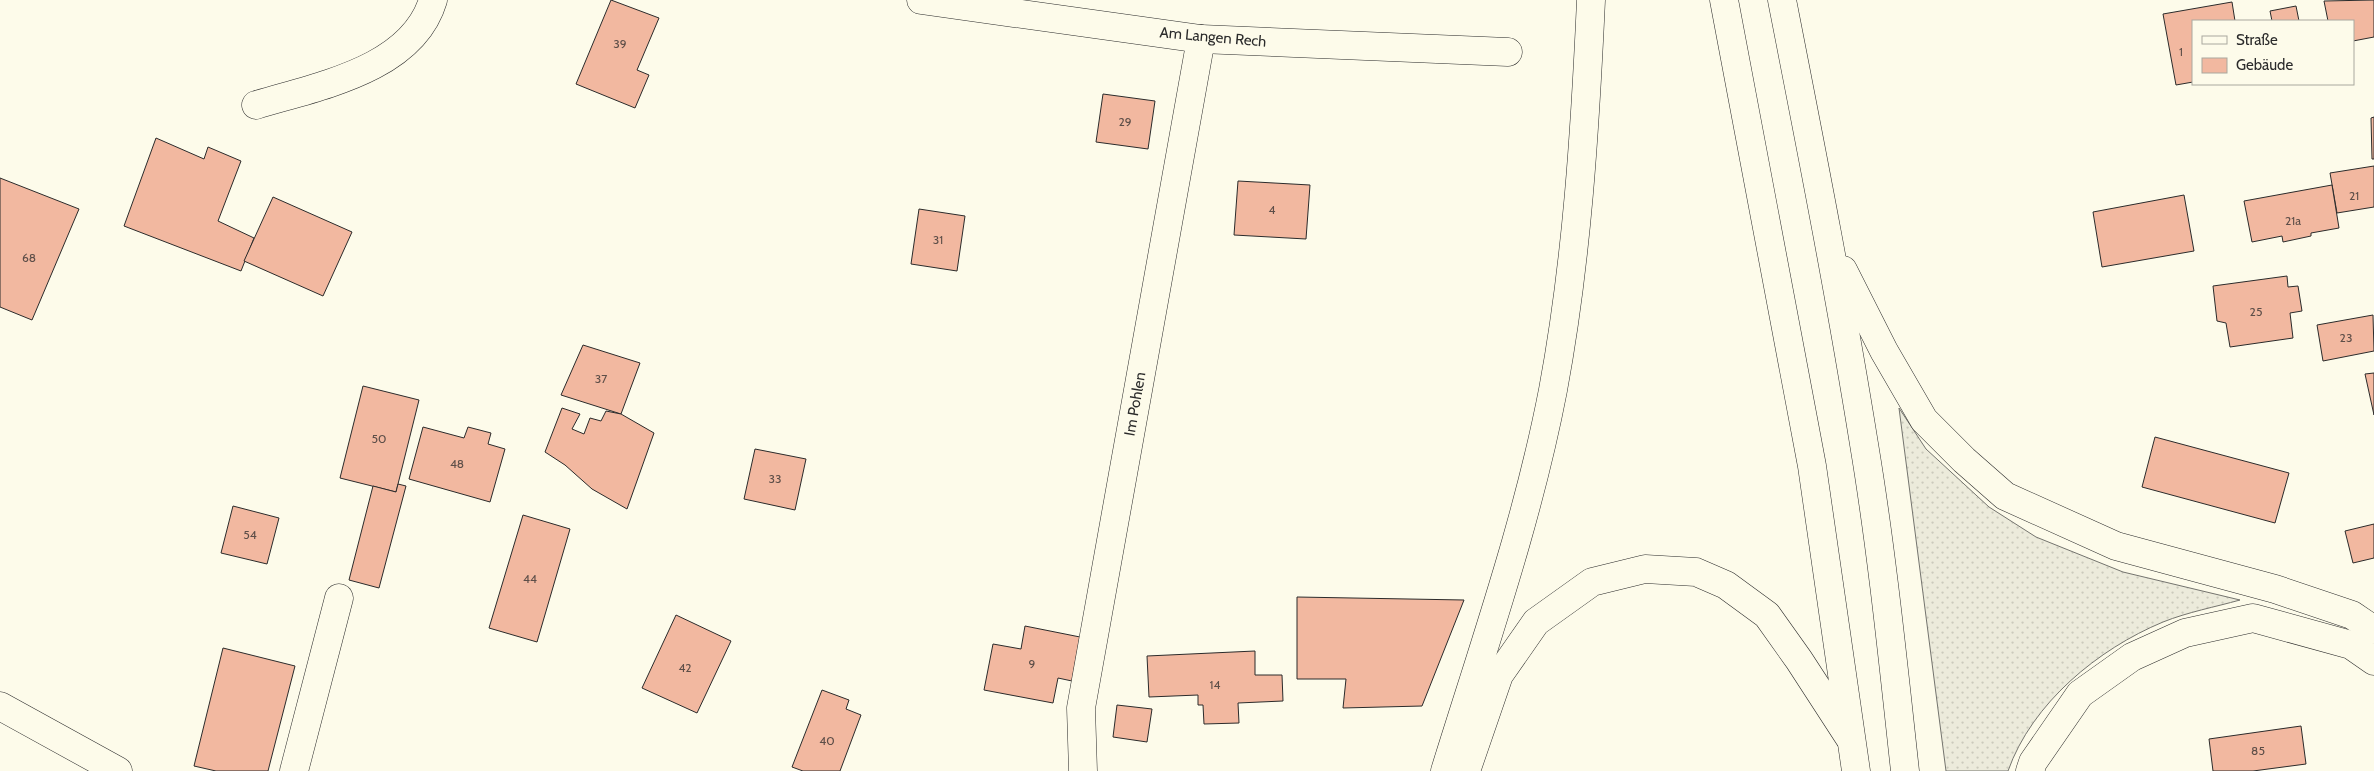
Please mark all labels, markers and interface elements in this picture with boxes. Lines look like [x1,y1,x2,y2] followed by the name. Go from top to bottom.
[2192,20,2354,85] legend
[1159,23,1267,51] street label: Am Langen Rech
[2236,31,2278,49] text: Straße
[613,36,627,51] house number: 39
[2179,44,2183,59] house number: 1
[2236,56,2293,74] text: Gebäude
[1118,114,1132,129] house number: 29
[2349,188,2359,203] house number: 21
[1269,202,1276,217] house number: 4
[2285,213,2301,228] house number: 21a
[933,232,943,247] house number: 31
[22,250,36,265] house number: 68
[2250,304,2262,319] house number: 25
[2340,330,2352,345] house number: 23
[595,371,607,386] house number: 37
[1121,371,1149,437] street label: Im Pohlen
[372,431,386,446] house number: 50
[450,456,464,471] house number: 48
[769,471,781,486] house number: 33
[243,527,257,542] house number: 54
[523,571,537,586] house number: 44
[1029,656,1036,671] house number: 9
[678,660,692,675] house number: 42
[1210,677,1220,692] house number: 14
[819,733,835,748] house number: 40
[2251,743,2265,758] house number: 85

